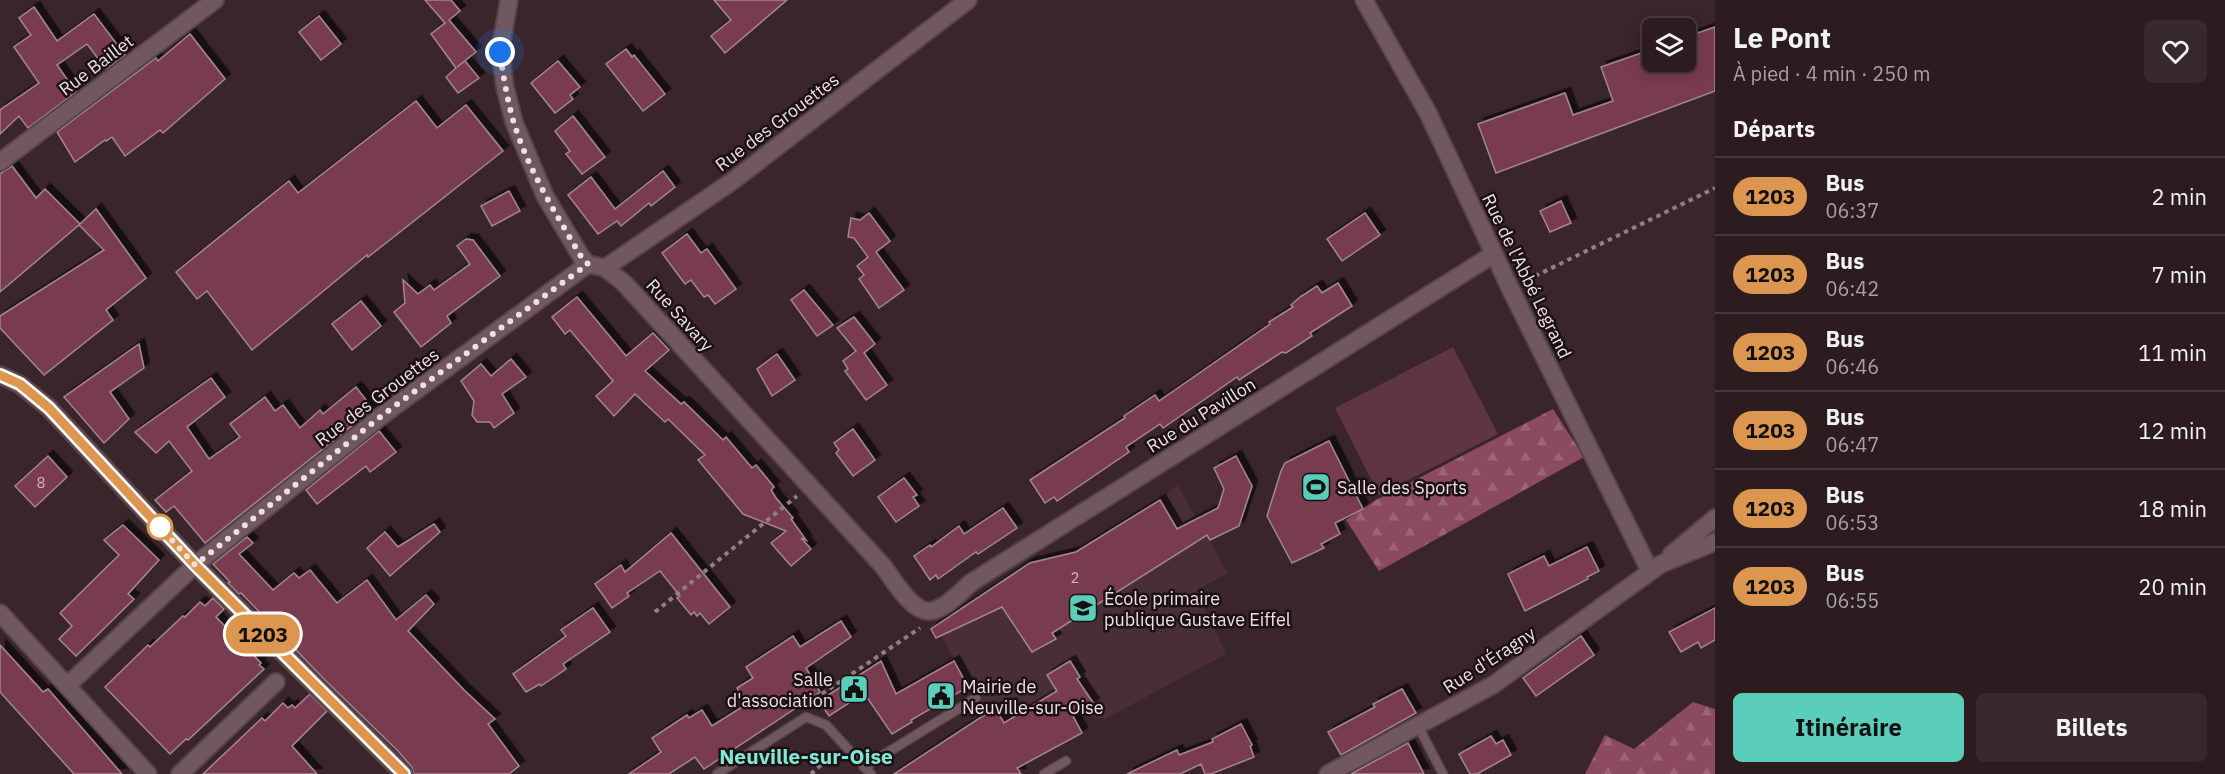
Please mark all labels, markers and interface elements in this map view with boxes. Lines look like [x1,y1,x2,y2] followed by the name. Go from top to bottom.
[1642,18,1696,72] map controls
[1642,18,1696,72] button: layers
[1733,19,1831,56] text: Le Pont
[2144,20,2207,83] button: heart
[54,29,138,101] street label: Rue Baillet
[485,37,515,67] your location
[1733,60,1930,87] text: À pied · 4 min · 250 m
[710,68,844,176] street label: Rue des Grouettes
[1733,114,1815,143] text: Départs
[1825,168,1864,197] text: Bus
[1745,182,1795,210] text: 1203
[2151,182,2207,211] text: 2 min
[1477,190,1577,362] street label: Rue de l'Abbé Legrand
[1825,197,1879,224] text: 06:37
[1825,246,1864,275] text: Bus
[1745,260,1795,288] text: 1203
[2151,260,2207,289] text: 7 min
[641,274,719,356] street label: Rue Savary
[1825,275,1879,302] text: 06:42
[1825,324,1864,353] text: Bus
[1745,338,1795,366] text: 1203
[2138,338,2207,367] text: 11 min
[310,343,444,451] street label: Rue des Grouettes
[1825,353,1879,380] text: 06:46
[1142,372,1260,458] street label: Rue du Pavillon
[1825,402,1864,431] text: Bus
[1745,416,1795,444] text: 1203
[2138,416,2207,445] text: 12 min
[1825,431,1879,458] text: 06:47
[1300,471,1332,503] sports icon: Salle des Sports
[36,473,46,492] house number: 8
[1337,476,1467,499] place label: Salle des Sports
[1825,480,1864,509] text: Bus
[1745,494,1795,522] text: 1203
[2138,494,2207,523] text: 18 min
[1825,509,1879,536] text: 06:53
[147,514,173,540] unlabelled marker
[1825,558,1864,587] text: Bus
[1070,568,1080,587] house number: 2
[1745,572,1795,600] text: 1203
[2138,572,2207,601] text: 20 min
[1104,587,1291,631] place label: École primaire publique Gustave Eiffel
[1825,587,1879,614] text: 06:55
[1067,592,1099,624] school or university icon: École primaire publique Gustave Eiffel
[221,614,305,654] line badge: 1203
[238,620,288,648] text: 1203
[1438,622,1540,698] street label: Rue d'Éragny
[727,668,833,712] place label: Salle d'association
[838,673,870,705] public building icon: Salle d'association
[962,675,1104,719] place label: Mairie de Neuville-sur-Oise
[925,680,957,712] public building icon: Mairie de Neuville-sur-Oise
[1733,693,1964,762] button: Itinéraire
[1976,693,2207,762] button: Billets
[719,742,893,770] district label: Neuville-sur-Oise

